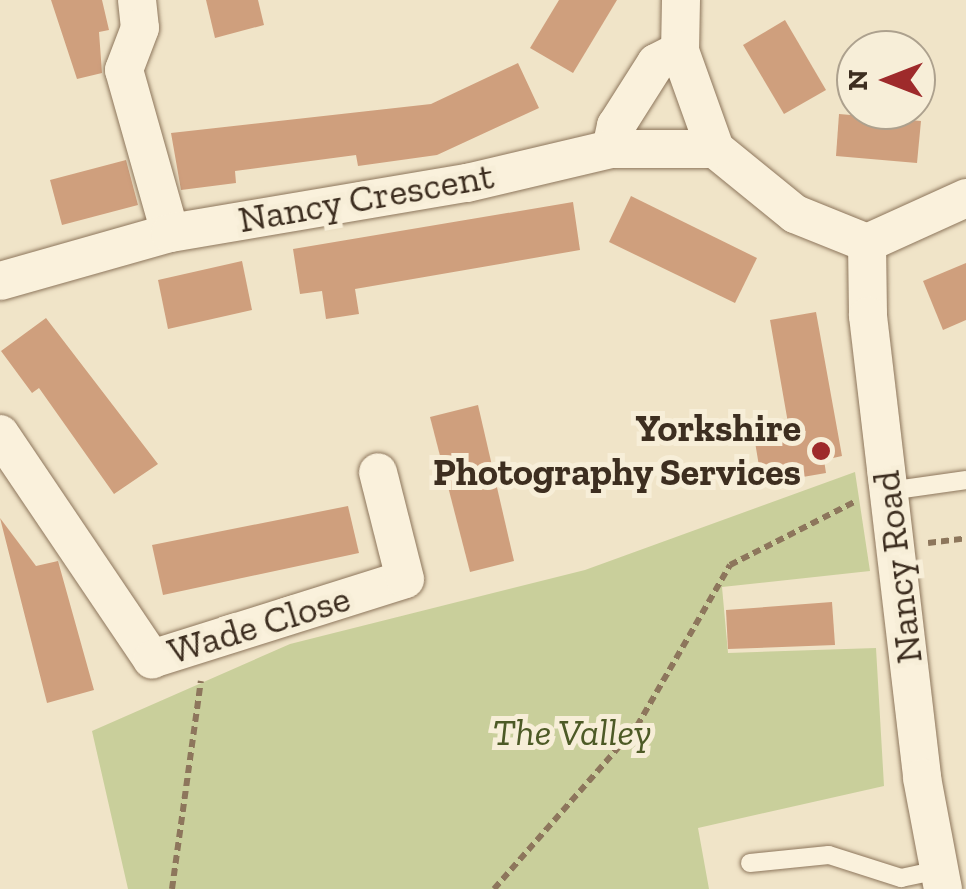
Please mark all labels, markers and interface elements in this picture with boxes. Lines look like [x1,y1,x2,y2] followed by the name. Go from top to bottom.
[836,30,936,130] north arrow
[841,69,874,91] text: N
[234,153,498,243] street label: Nancy Crescent
[432,406,801,496] place label: Yorkshire Photography Services
[810,440,832,462] marker: Yorkshire Photography Services
[864,468,932,666] street label: Nancy Road
[162,576,356,674] street label: Wade Close
[492,710,652,756] park label: The Valley

